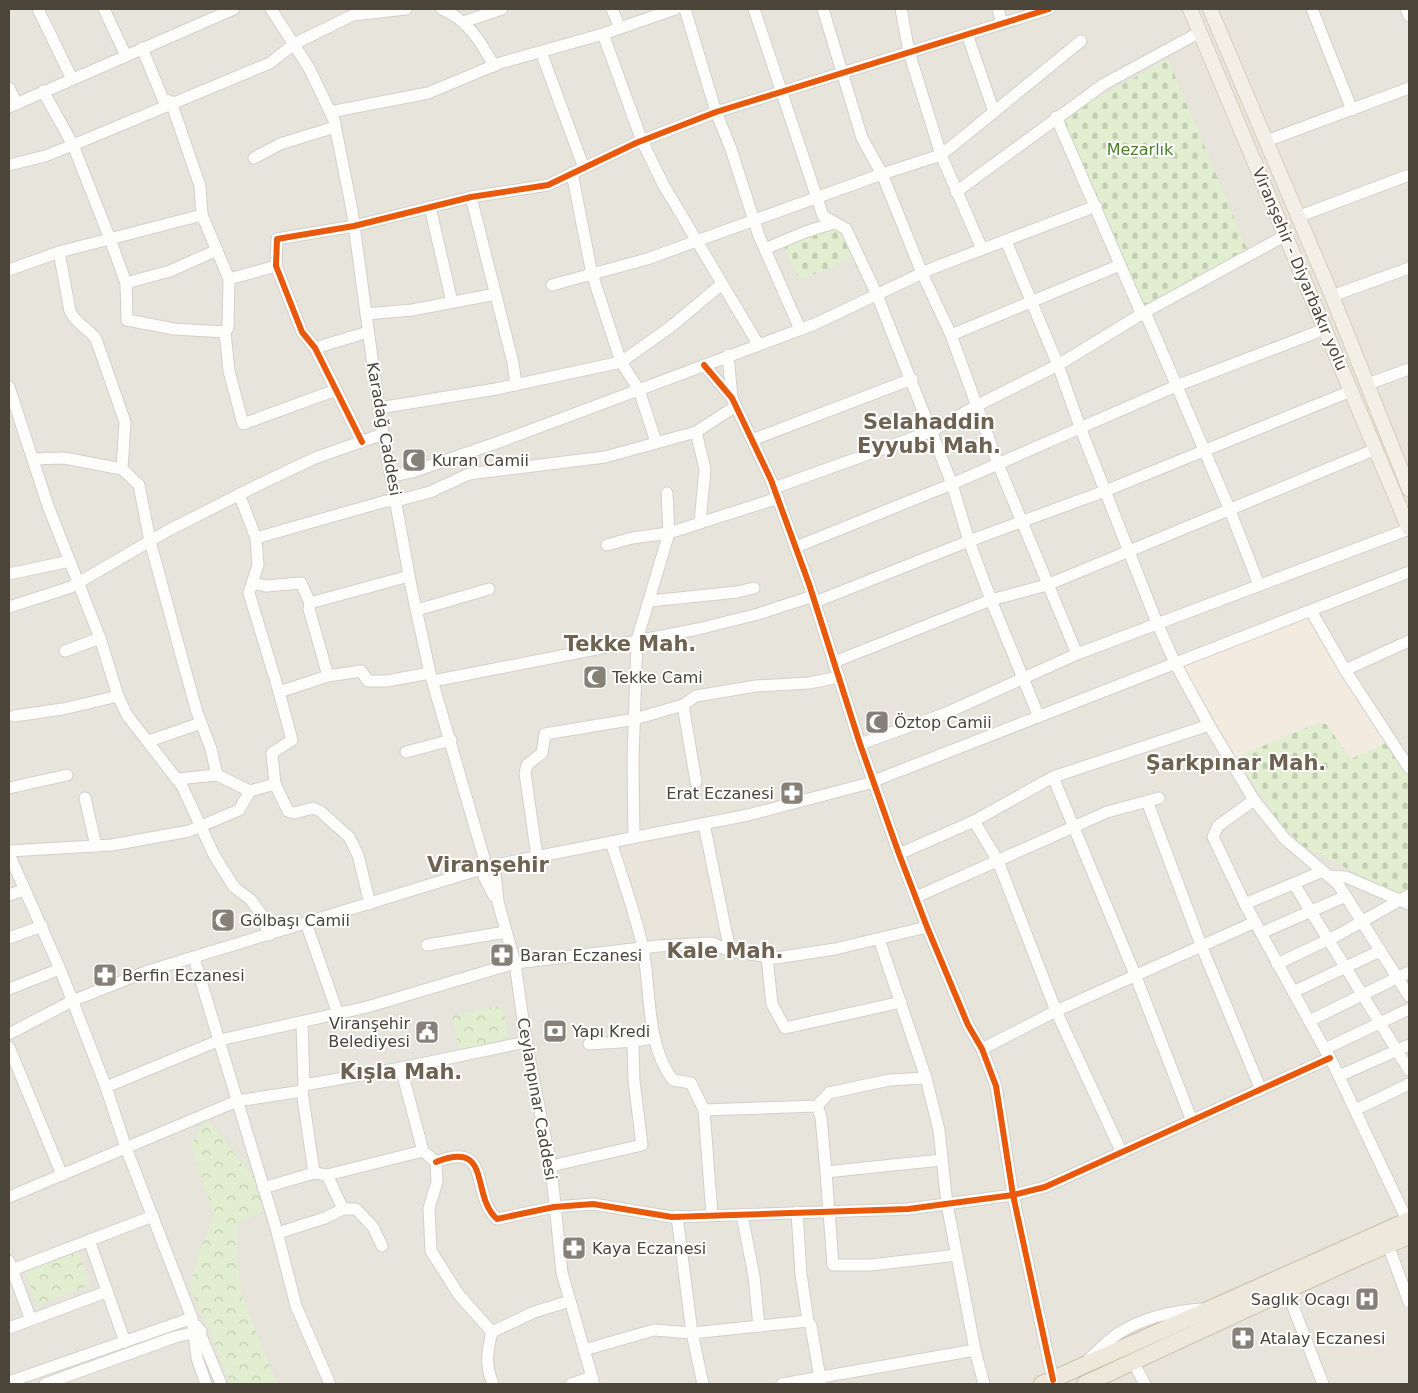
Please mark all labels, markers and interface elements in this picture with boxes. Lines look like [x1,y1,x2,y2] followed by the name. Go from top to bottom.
[1107,140,1174,159] park label: Mezarlık
[1249,165,1351,373] street label: Viranşehir - Diyarbakır yolu
[363,361,405,497] street label: Karadağ Caddesi
[857,410,1001,458] district label: Selahaddin Eyyubi Mah.
[401,447,427,473] mosque icon: Kuran Camii
[432,451,529,470] place label: Kuran Camii
[564,632,696,656] district label: Tekke Mah.
[582,664,608,690] mosque icon: Tekke Cami
[611,668,703,687] place label: Tekke Cami
[864,709,890,735] mosque icon: Öztop Camii
[894,713,992,732] place label: Öztop Camii
[1146,751,1326,775] district label: Şarkpınar Mah.
[779,780,805,806] pharmacy icon: Erat Eczanesi
[666,784,774,803] place label: Erat Eczanesi
[427,853,550,877] district label: Viranşehir
[210,907,236,933] mosque icon: Gölbaşı Camii
[240,911,350,930] place label: Gölbaşı Camii
[666,939,784,963] district label: Kale Mah.
[489,942,515,968] pharmacy icon: Baran Eczanesi
[520,946,642,965] place label: Baran Eczanesi
[92,962,118,988] pharmacy icon: Berfin Eczanesi
[122,966,245,985] place label: Berfin Eczanesi
[328,1014,410,1051] place label: Viranşehir Belediyesi
[513,1016,561,1182] street label: Ceylanpınar Caddesi
[542,1018,568,1044] bank icon: Yapı Kredi
[414,1019,440,1045] public building icon: Viranşehir Belediyesi
[571,1022,650,1041] place label: Yapı Kredi
[340,1060,462,1084] district label: Kışla Mah.
[561,1235,587,1261] pharmacy icon: Kaya Eczanesi
[592,1239,706,1258] place label: Kaya Eczanesi
[1354,1286,1380,1312] hospital icon: Saglık Ocagı
[1251,1290,1350,1309] place label: Saglık Ocagı
[1230,1325,1256,1351] pharmacy icon: Atalay Eczanesi
[1260,1329,1385,1348] place label: Atalay Eczanesi

